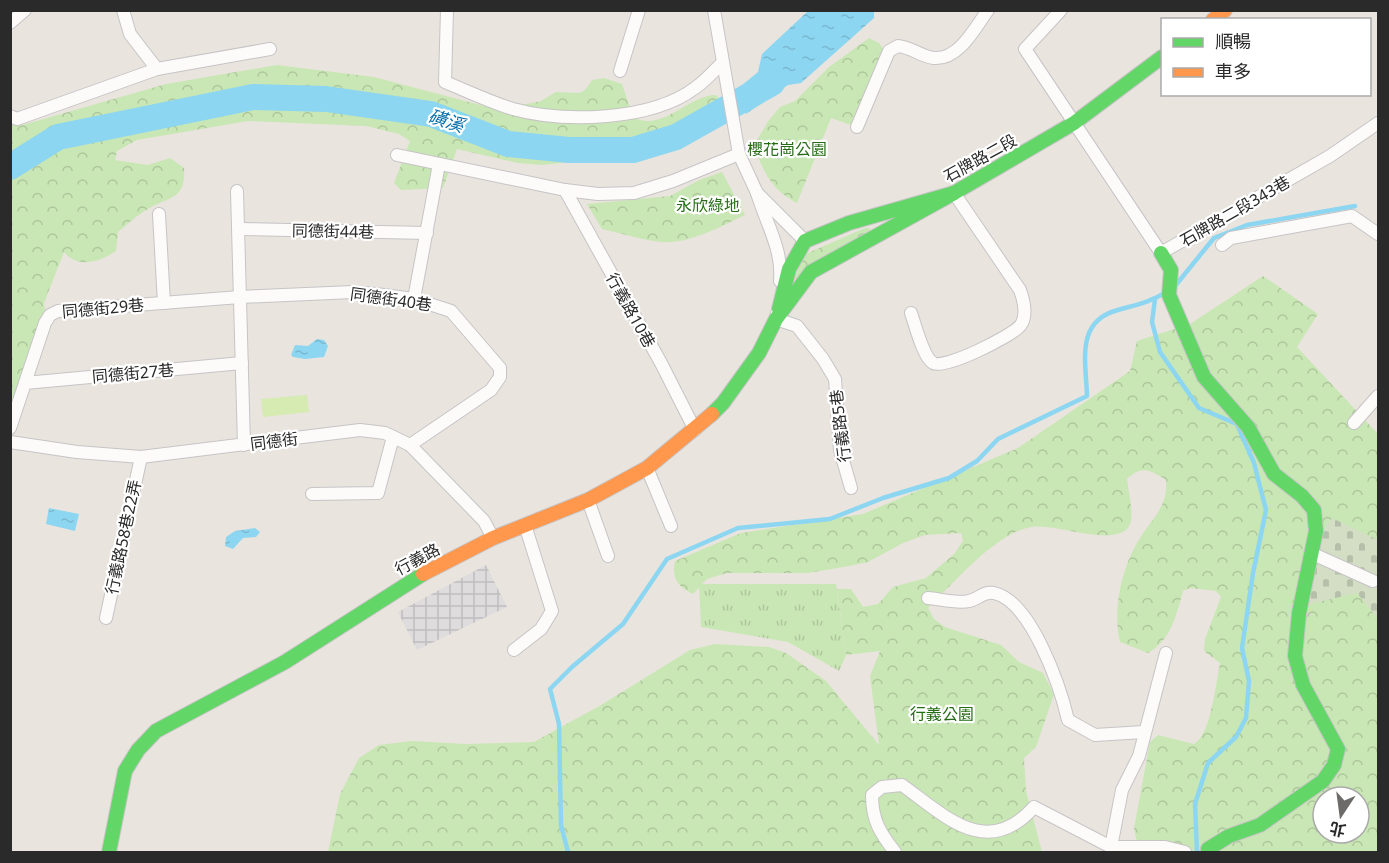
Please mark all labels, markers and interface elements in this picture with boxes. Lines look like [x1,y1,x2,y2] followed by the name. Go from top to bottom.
[1161,18,1371,96] legend
[1215,29,1251,53] text: 順暢
[1215,59,1251,83] text: 車多
[425,103,470,138] water label: 磺溪
[940,129,1020,187] street label: 石牌路二段
[747,138,827,160] park label: 櫻花崗公園
[1176,171,1294,251] street label: 石牌路二段343巷
[676,194,740,216] park label: 永欣綠地
[292,219,374,243] street label: 同德街44巷
[601,269,661,351] street label: 行義路10巷
[349,282,433,316] street label: 同德街40巷
[61,293,145,323] street label: 同德街29巷
[91,358,175,388] street label: 同德街27巷
[825,388,855,464] street label: 行義路5巷
[249,427,299,455] street label: 同德街
[100,478,146,596] street label: 行義路58巷22弄
[391,538,443,580] street label: 行義路
[910,703,974,725] park label: 行義公園
[1311,785,1371,845] north arrow
[1327,817,1348,842] text: 北

